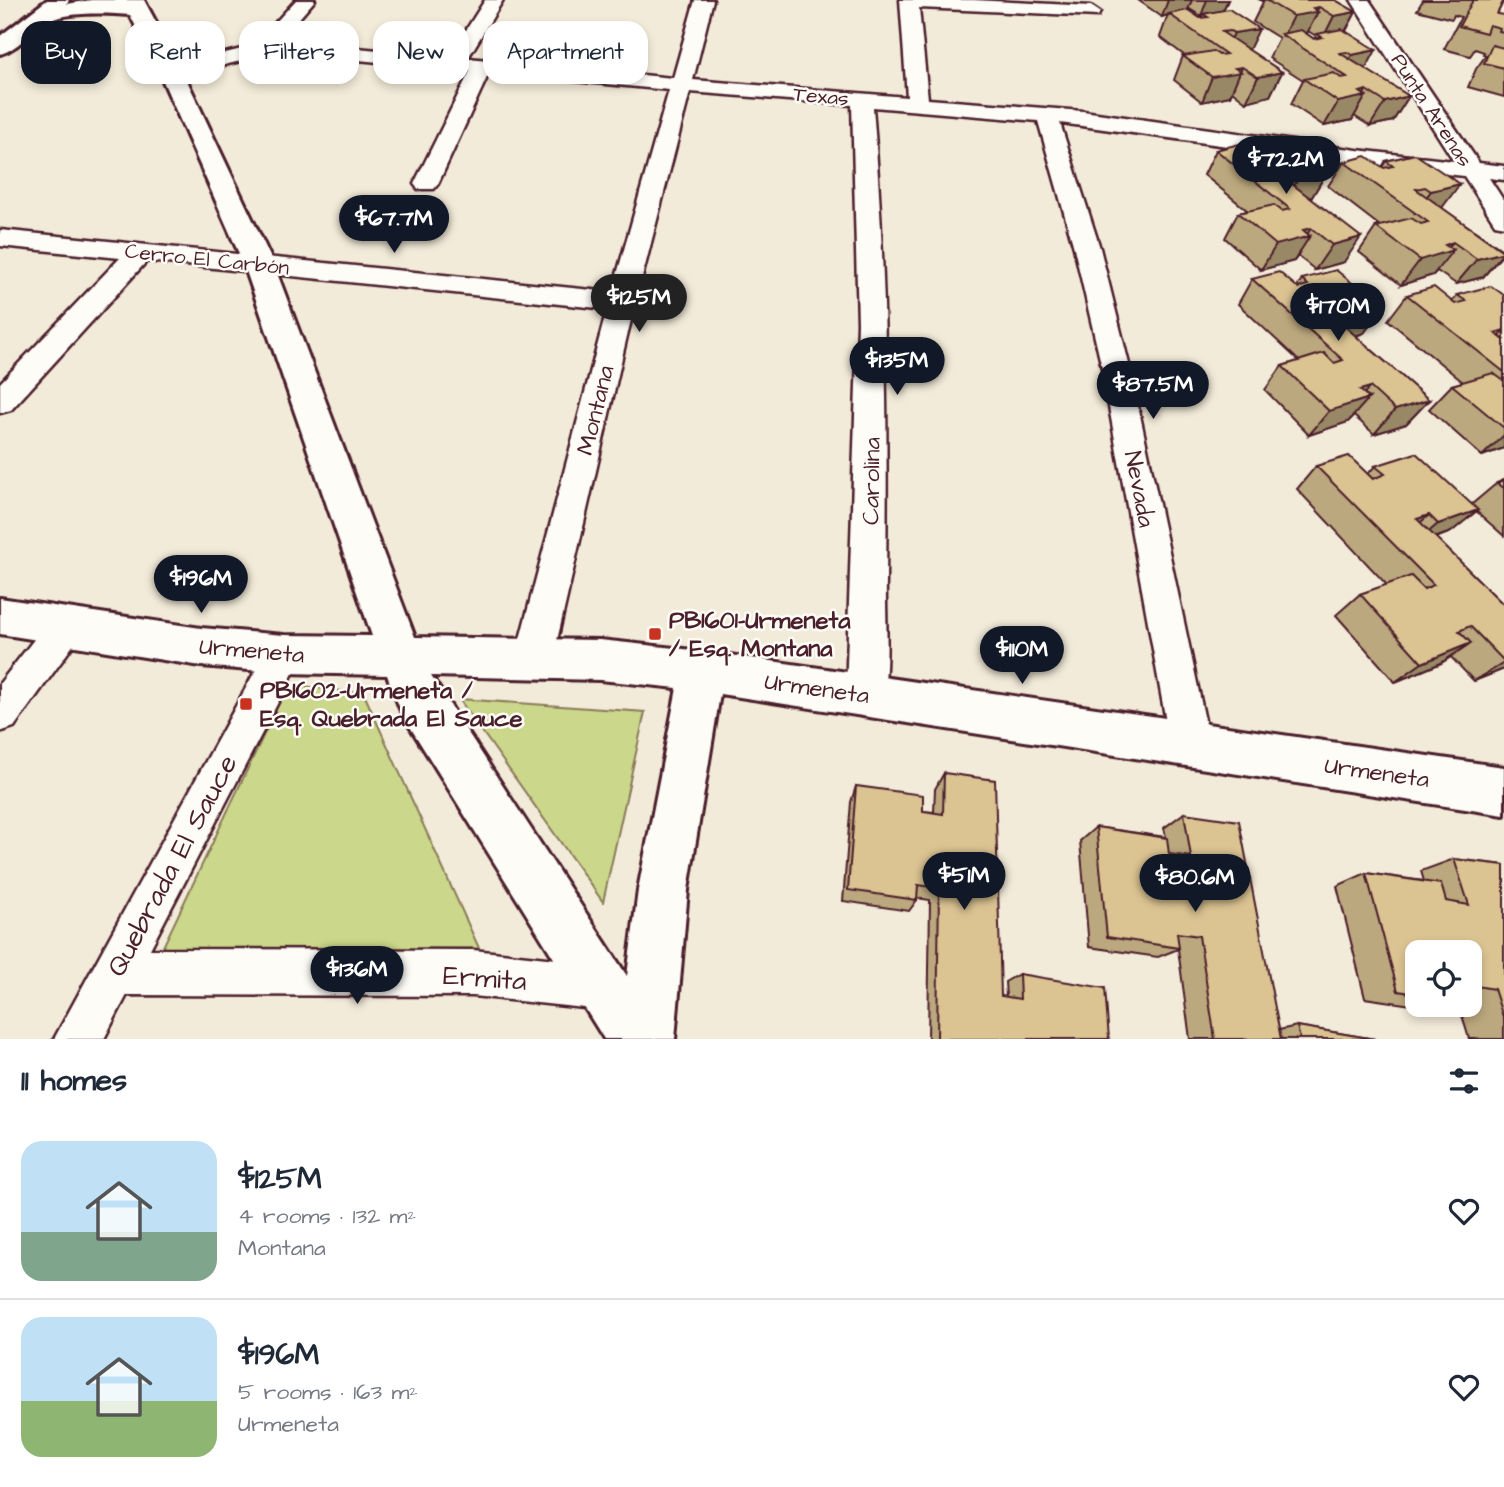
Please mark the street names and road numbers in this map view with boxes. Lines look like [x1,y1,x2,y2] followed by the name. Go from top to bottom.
[1384,48,1479,173] street label: Punta Arenas
[792,80,850,113] street label: Texas
[123,236,291,283] street label: Cerro El Carbón
[568,362,624,459] street label: Montana
[854,437,890,525] street label: Carolina
[1115,448,1163,530] street label: Nevada
[198,629,306,673] street label: Urmeneta
[762,665,871,713] street label: Urmeneta
[97,748,247,983] street label: Quebrada El Sauce
[1322,749,1431,797] street label: Urmeneta
[442,956,528,1001] street label: Ermita

